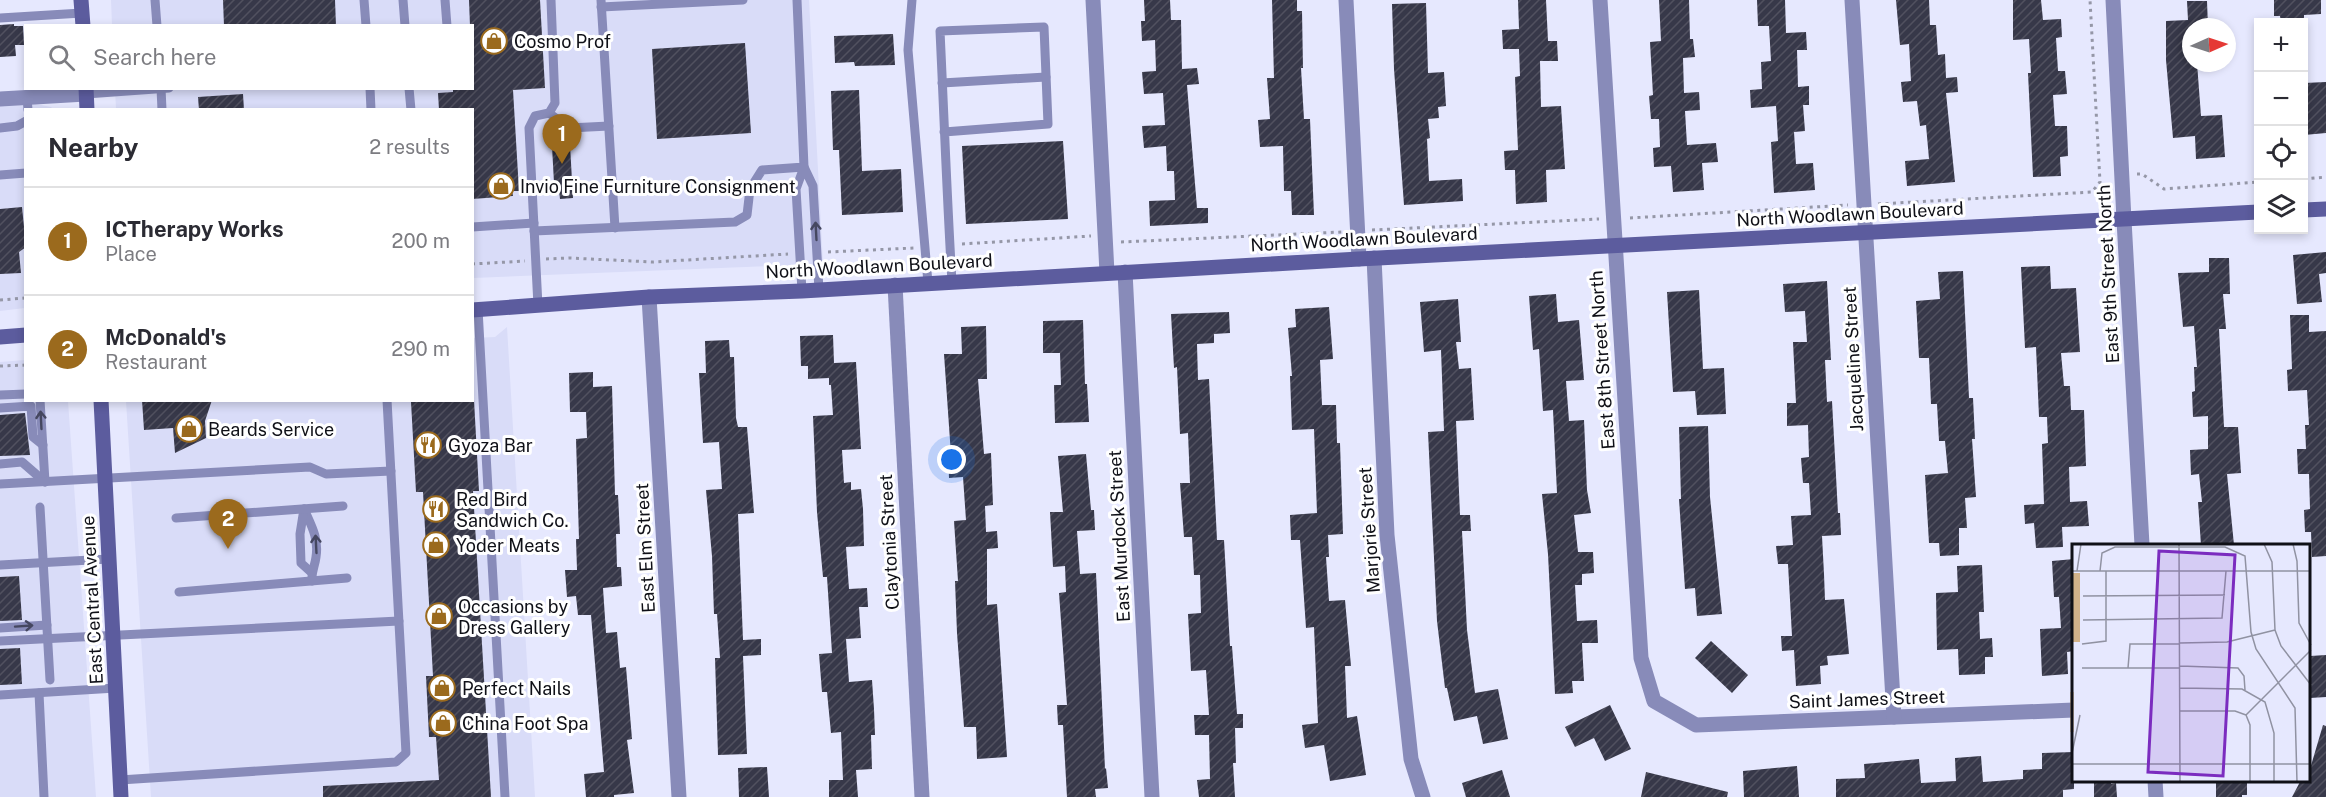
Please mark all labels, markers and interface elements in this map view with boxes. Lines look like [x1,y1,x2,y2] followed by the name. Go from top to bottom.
[2182,18,2236,72] north arrow
[2254,18,2308,234] map controls
[2254,18,2308,72] button: +
[24,24,474,90] search box
[479,26,509,56] shop icon: Cosmo Prof
[514,31,611,52] place label: Cosmo Prof
[45,41,78,74] icon: search
[93,44,217,70] text: Search here
[2254,72,2308,126] button: −
[542,114,582,164] pin: 1
[2254,126,2308,180] button: locate
[48,132,138,163] text: Nearby
[369,135,450,159] text: 2 results
[486,171,516,201] shop icon: Invio Fine Furniture Consignment
[520,176,796,197] place label: Invio Fine Furniture Consignment
[2254,180,2308,234] button: layers
[2093,184,2123,364] street label: East 9th Street North
[1736,198,1964,230] street label: North Woodlawn Boulevard
[105,216,284,242] text: ICTherapy Works
[810,222,821,242] one-way arrow
[1250,223,1478,255] street label: North Woodlawn Boulevard
[63,229,72,253] text: 1
[392,229,450,253] text: 200 m
[105,242,157,266] text: Place
[765,250,993,282] street label: North Woodlawn Boulevard
[1585,270,1619,450] street label: East 8th Street North
[1839,286,1867,432] street label: Jacqueline Street
[105,324,226,350] text: McDonald's
[61,337,74,361] text: 2
[391,337,450,361] text: 290 m
[105,350,207,374] text: Restaurant
[36,411,47,431] one-way arrow
[174,414,204,444] shop icon: Beards Service
[208,419,334,440] place label: Beards Service
[413,430,443,460] restaurant icon: Gyoza Bar
[448,435,533,456] place label: Gyoza Bar
[937,445,966,474] your location
[1104,449,1134,623] street label: East Murdock Street
[1354,466,1384,594] street label: Marjorie Street
[875,474,903,610] street label: Claytonia Street
[631,483,659,613] street label: East Elm Street
[456,489,569,531] place label: Red Bird Sandwich Co.
[421,494,451,524] restaurant icon: Red Bird Sandwich Co.
[208,500,248,549] pin: 2
[77,515,107,685] street label: East Central Avenue
[421,530,451,560] shop icon: Yoder Meats
[310,535,321,554] one-way arrow
[456,535,560,556] place label: Yoder Meats
[2072,544,2311,782] inset map
[458,596,571,638] place label: Occasions by Dress Gallery
[424,601,454,631] shop icon: Occasions by Dress Gallery
[13,621,33,632] one-way arrow
[427,673,457,703] shop icon: Perfect Nails
[462,678,571,699] place label: Perfect Nails
[1788,686,1946,712] street label: Saint James Street
[428,708,458,738] shop icon: China Foot Spa
[462,713,588,734] place label: China Foot Spa

